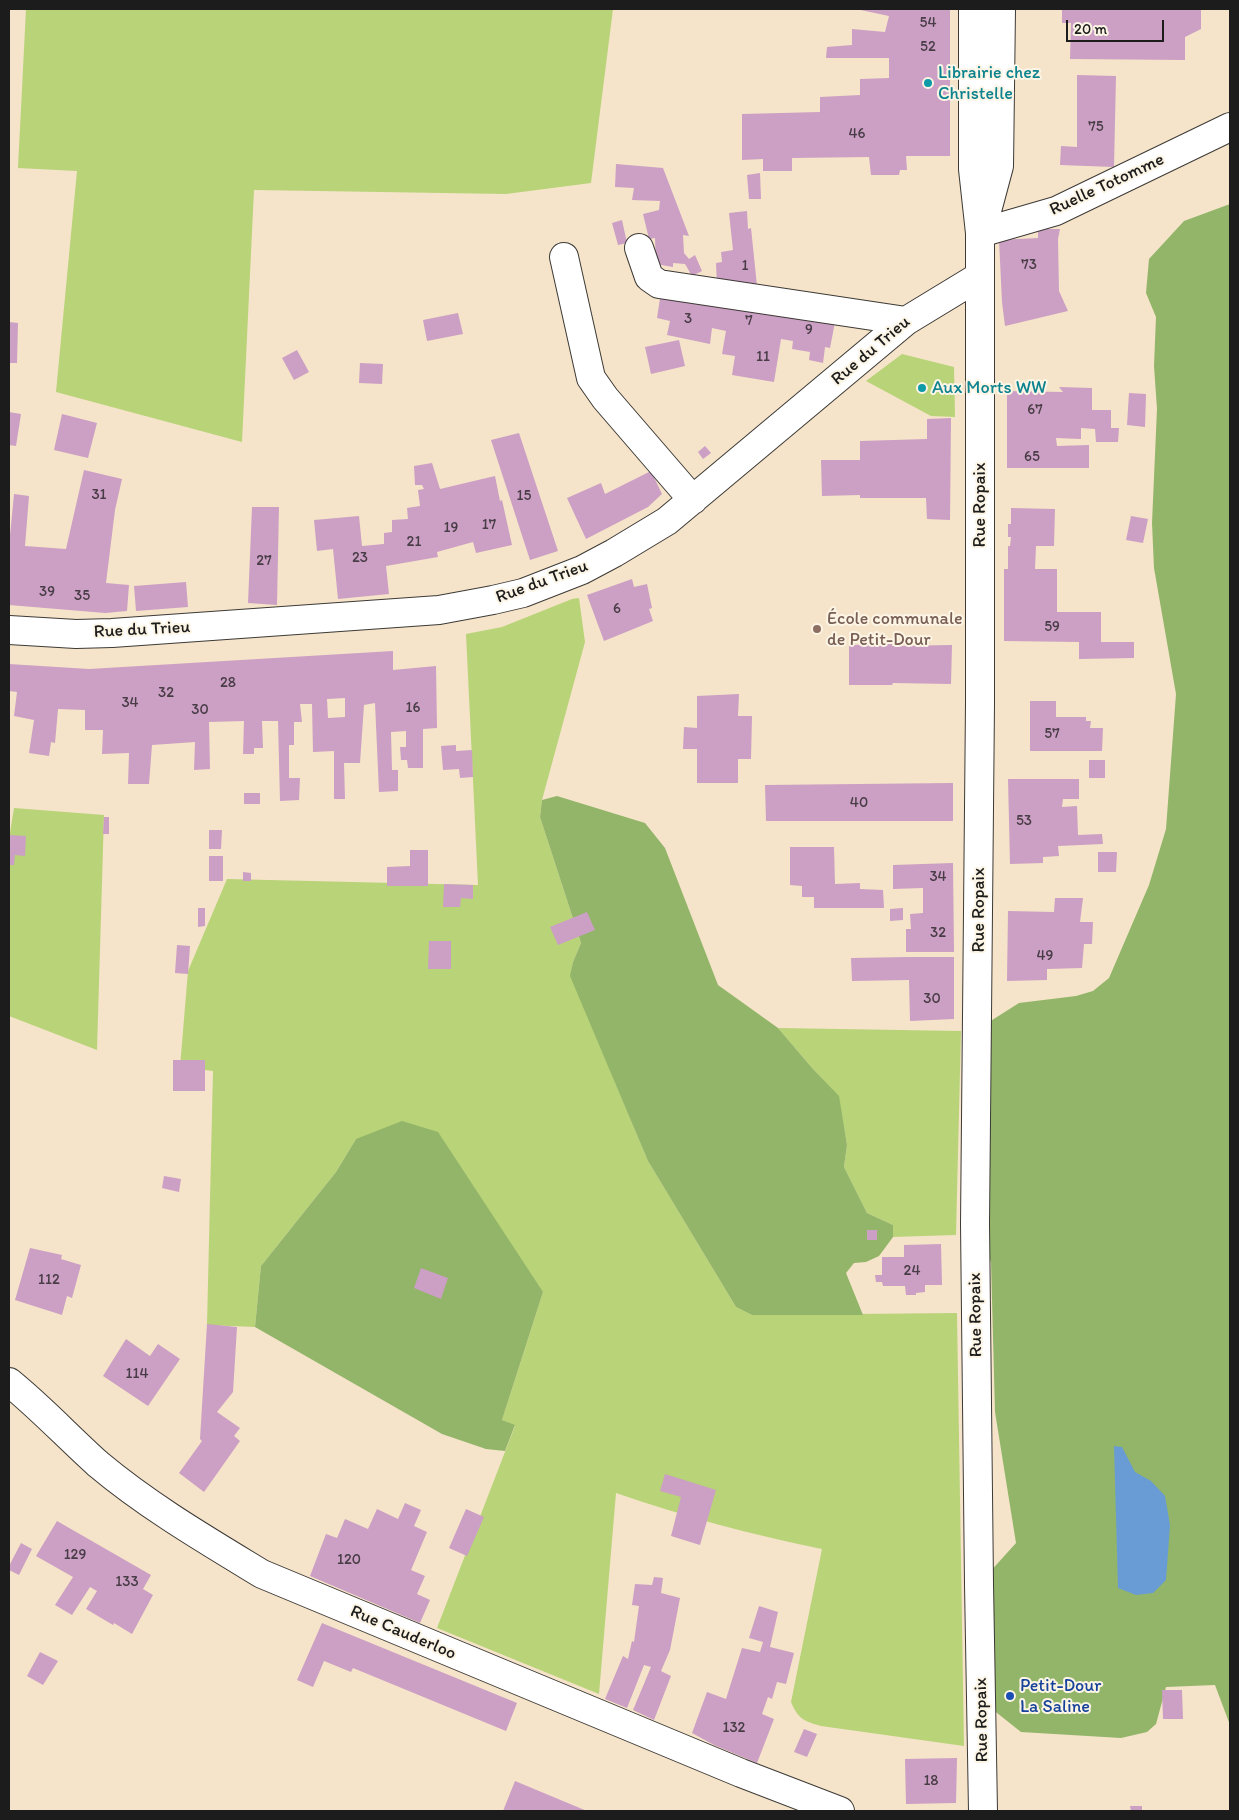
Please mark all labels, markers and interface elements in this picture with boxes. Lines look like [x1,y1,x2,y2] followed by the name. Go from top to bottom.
[1069,10,1166,42] scale bar
[920,14,936,32] house number: 54
[1074,20,1107,38] text: 20 m
[920,38,936,56] house number: 52
[938,62,1040,104] place label: Librairie chez Christelle
[922,77,934,89] marker: Librairie chez Christelle
[1088,118,1104,136] house number: 75
[849,125,865,143] house number: 46
[1046,149,1168,221] street label: Ruelle Totomme
[1021,256,1037,274] house number: 73
[742,257,748,275] house number: 1
[684,310,692,328] house number: 3
[745,312,753,330] house number: 7
[827,312,915,390] street label: Rue du Trieu
[805,321,813,339] house number: 9
[756,348,770,366] house number: 11
[932,377,1046,399] place label: Aux Morts WW
[916,382,928,394] marker: Aux Morts WW
[1027,401,1043,419] house number: 67
[1024,448,1040,466] house number: 65
[969,463,991,547] street label: Rue Ropaix
[91,486,107,504] house number: 31
[517,487,531,505] house number: 15
[482,516,496,534] house number: 17
[444,519,458,537] house number: 19
[407,533,421,551] house number: 21
[352,549,368,567] house number: 23
[256,552,272,570] house number: 27
[493,555,591,609] street label: Rue du Trieu
[39,583,55,601] house number: 39
[74,587,90,605] house number: 35
[613,600,621,618] house number: 6
[827,608,963,650] place label: École communale de Petit-Dour
[93,617,191,643] street label: Rue du Trieu
[1044,618,1060,636] house number: 59
[811,623,823,635] marker: École communale de Petit-Dour
[220,674,236,692] house number: 28
[158,684,174,702] house number: 32
[121,694,139,712] house number: 34
[406,699,420,717] house number: 16
[191,701,209,719] house number: 30
[1044,725,1060,743] house number: 57
[850,794,868,812] house number: 40
[1016,812,1032,830] house number: 53
[929,868,947,886] house number: 34
[968,868,990,952] street label: Rue Ropaix
[930,924,946,942] house number: 32
[1037,947,1053,965] house number: 49
[923,990,941,1008] house number: 30
[904,1262,920,1280] house number: 24
[38,1271,60,1289] house number: 112
[964,1272,988,1358] street label: Rue Ropaix
[126,1365,148,1383] house number: 114
[64,1546,86,1564] house number: 129
[337,1551,361,1569] house number: 120
[115,1573,139,1591] house number: 133
[347,1601,459,1665] street label: Rue Cauderloo
[1020,1675,1101,1718] place label: Petit-Dour La Saline
[970,1677,994,1763] street label: Rue Ropaix
[1004,1690,1016,1702] marker: Petit-Dour La Saline
[722,1719,746,1737] house number: 132
[923,1772,939,1790] house number: 18

